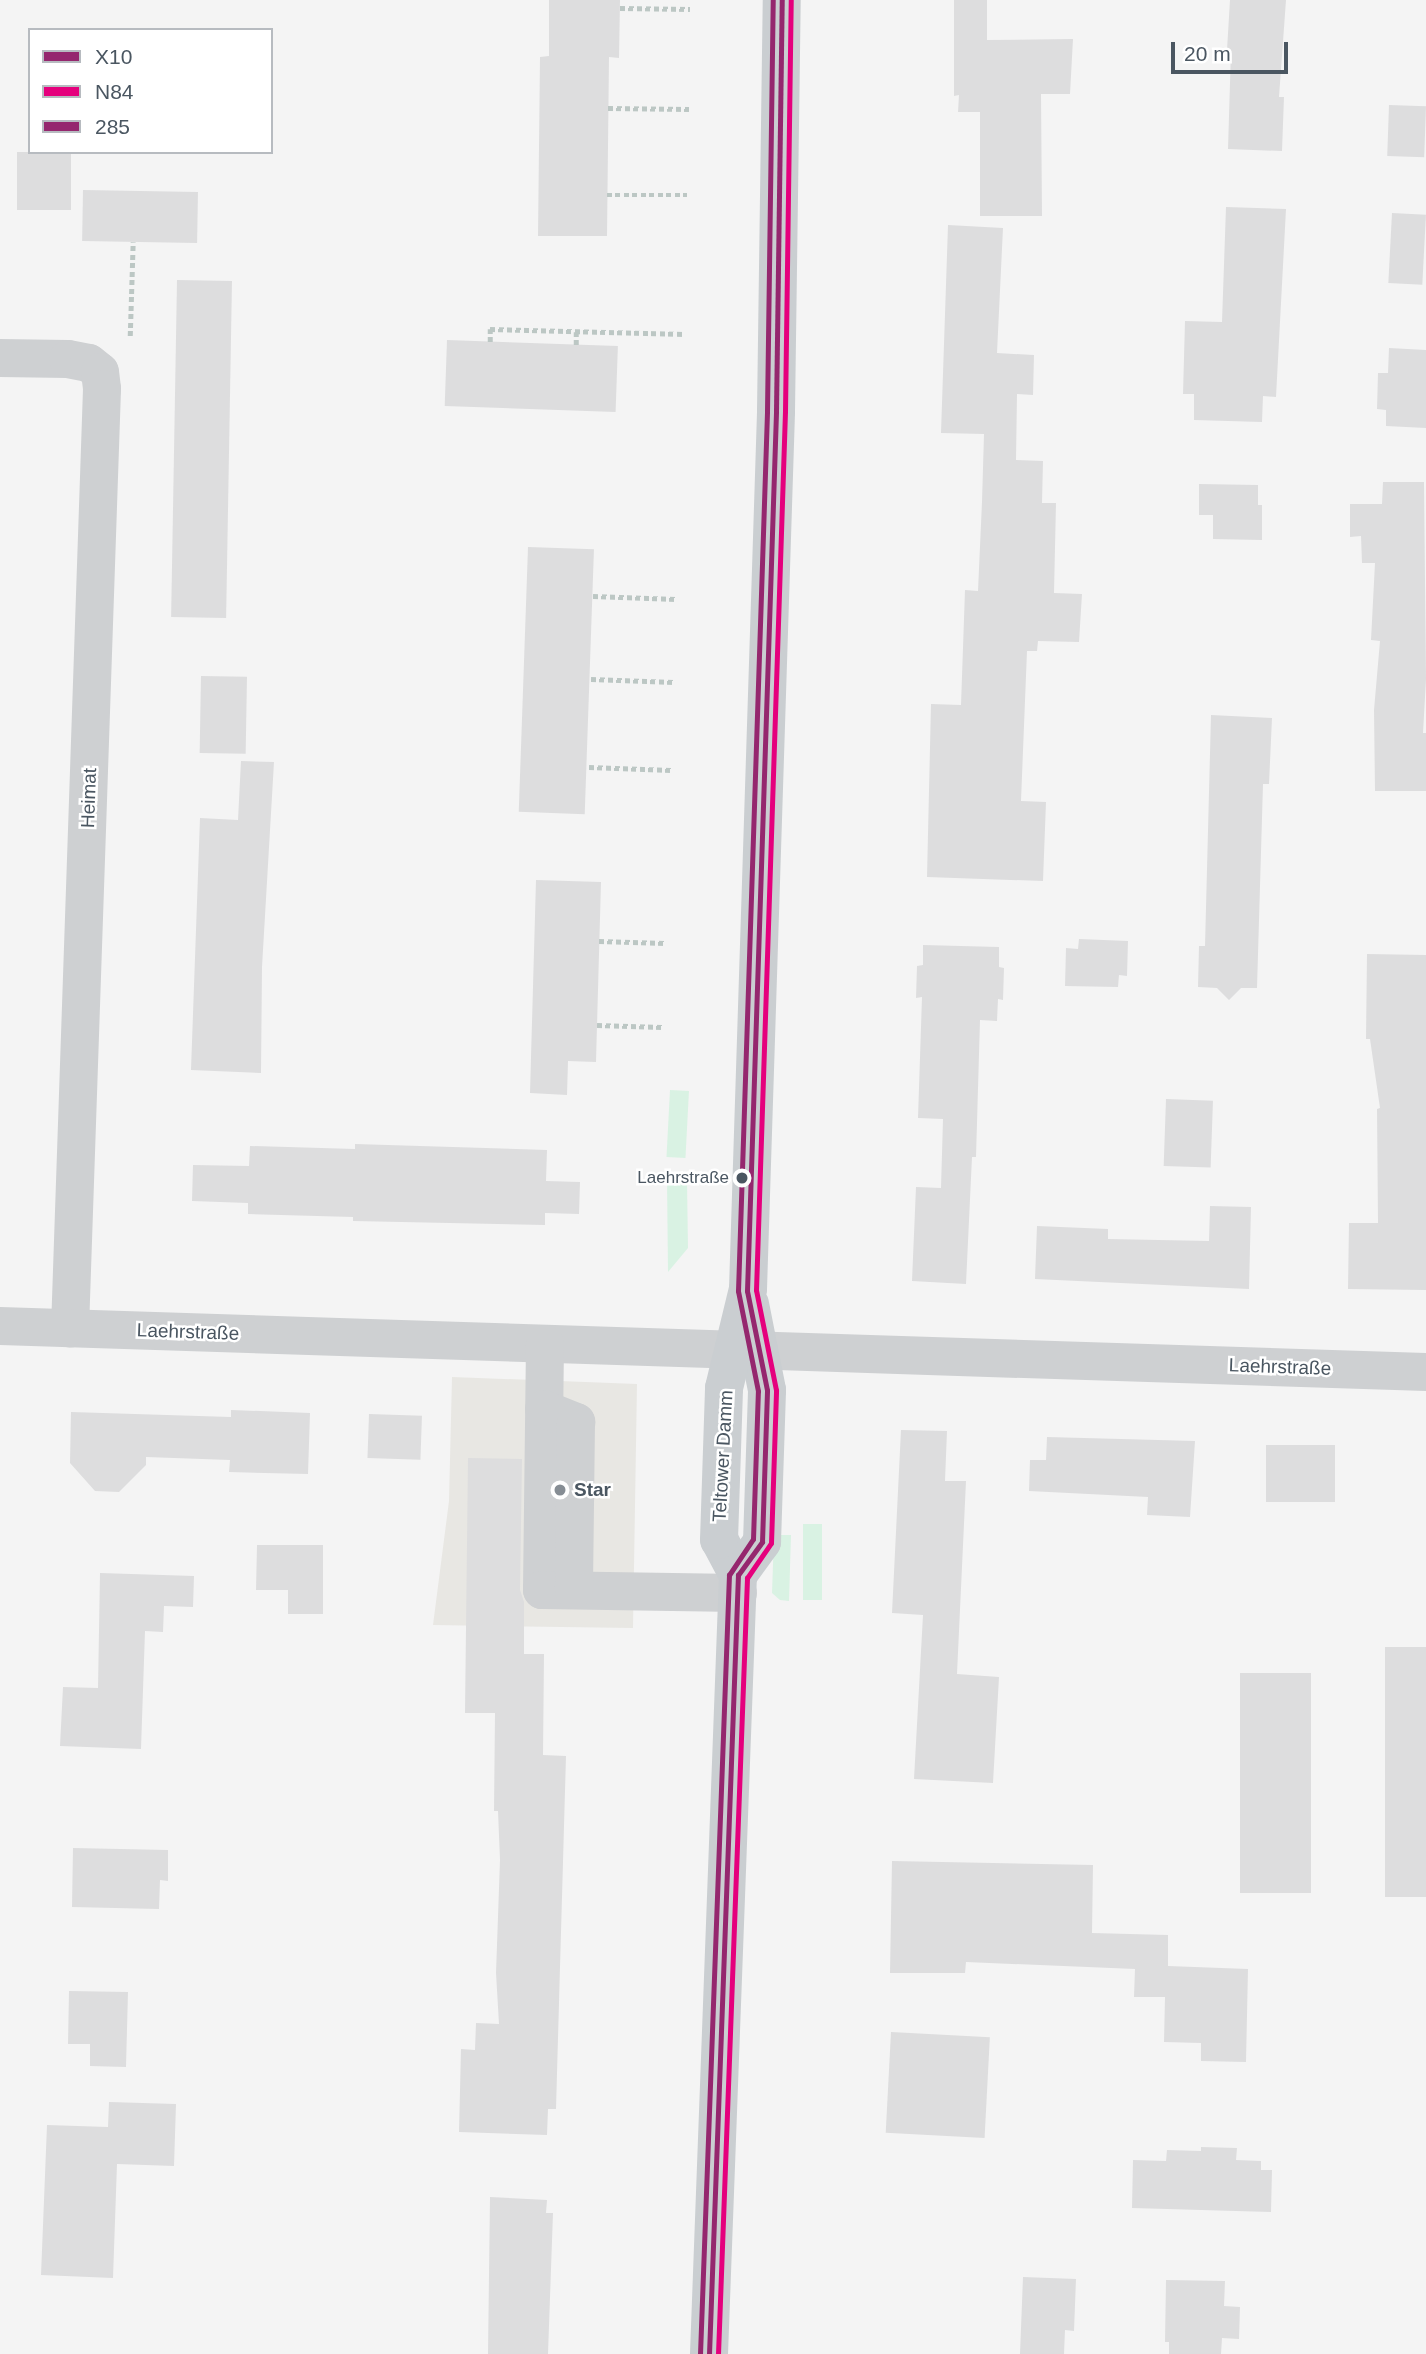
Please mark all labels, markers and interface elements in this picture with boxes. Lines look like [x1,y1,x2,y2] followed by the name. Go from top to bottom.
[28,28,273,154] legend
[1174,28,1291,72] scale bar
[1184,42,1231,65] text: 20 m
[95,45,132,68] text: X10
[95,80,134,103] text: N84
[95,115,130,138] text: 285
[77,768,101,828] street label: Heimat
[637,1168,729,1188] place label: Laehrstraße
[735,1171,749,1185] marker: Laehrstraße
[136,1319,240,1345] street label: Laehrstraße
[1228,1354,1332,1380] street label: Laehrstraße
[708,1390,738,1522] street label: Teltower Damm
[574,1479,611,1501] place label: Star
[552,1482,568,1498] marker: Star

